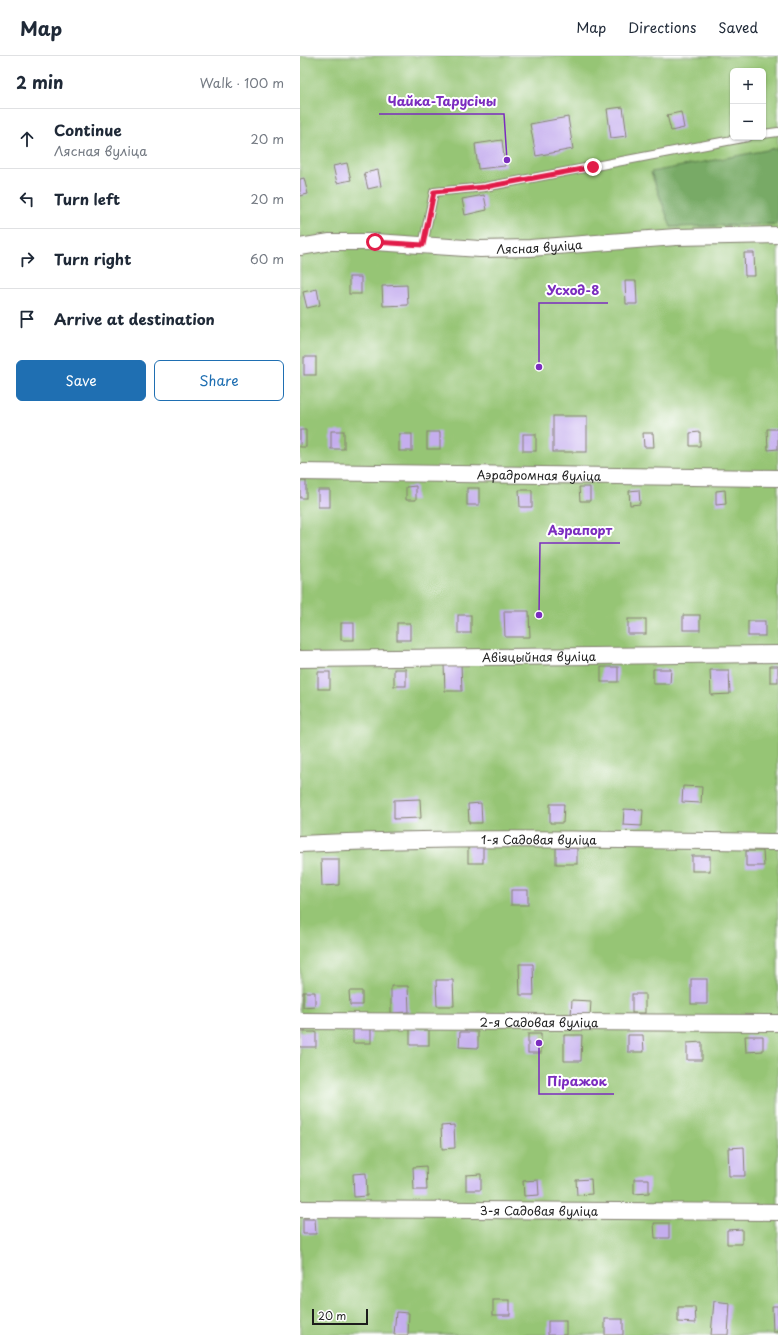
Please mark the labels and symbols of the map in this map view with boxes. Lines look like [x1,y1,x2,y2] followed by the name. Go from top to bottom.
[379,89,504,114] callout: Чайка-Тарусічы
[387,91,497,110] text: Чайка-Тарусічы
[584,158,602,176] route end
[366,233,384,251] route start
[496,235,584,258] street label: Лясная вуліца
[539,278,608,303] callout: Усход-8
[546,280,599,299] text: Усход-8
[477,465,602,485] street label: Аэрадромная вуліца
[540,518,620,543] callout: Аэрапорт
[547,520,613,539] text: Аэрапорт
[482,647,597,666] street label: Авіяцыйная вуліца
[481,830,598,849] street label: 1-я Садовая вуліца
[480,1013,599,1031] street label: 2-я Садовая вуліца
[539,1069,614,1094] callout: Піражок
[547,1071,607,1090] text: Піражок
[480,1201,599,1220] street label: 3-я Садовая вуліца
[312,1307,368,1326] scale bar

